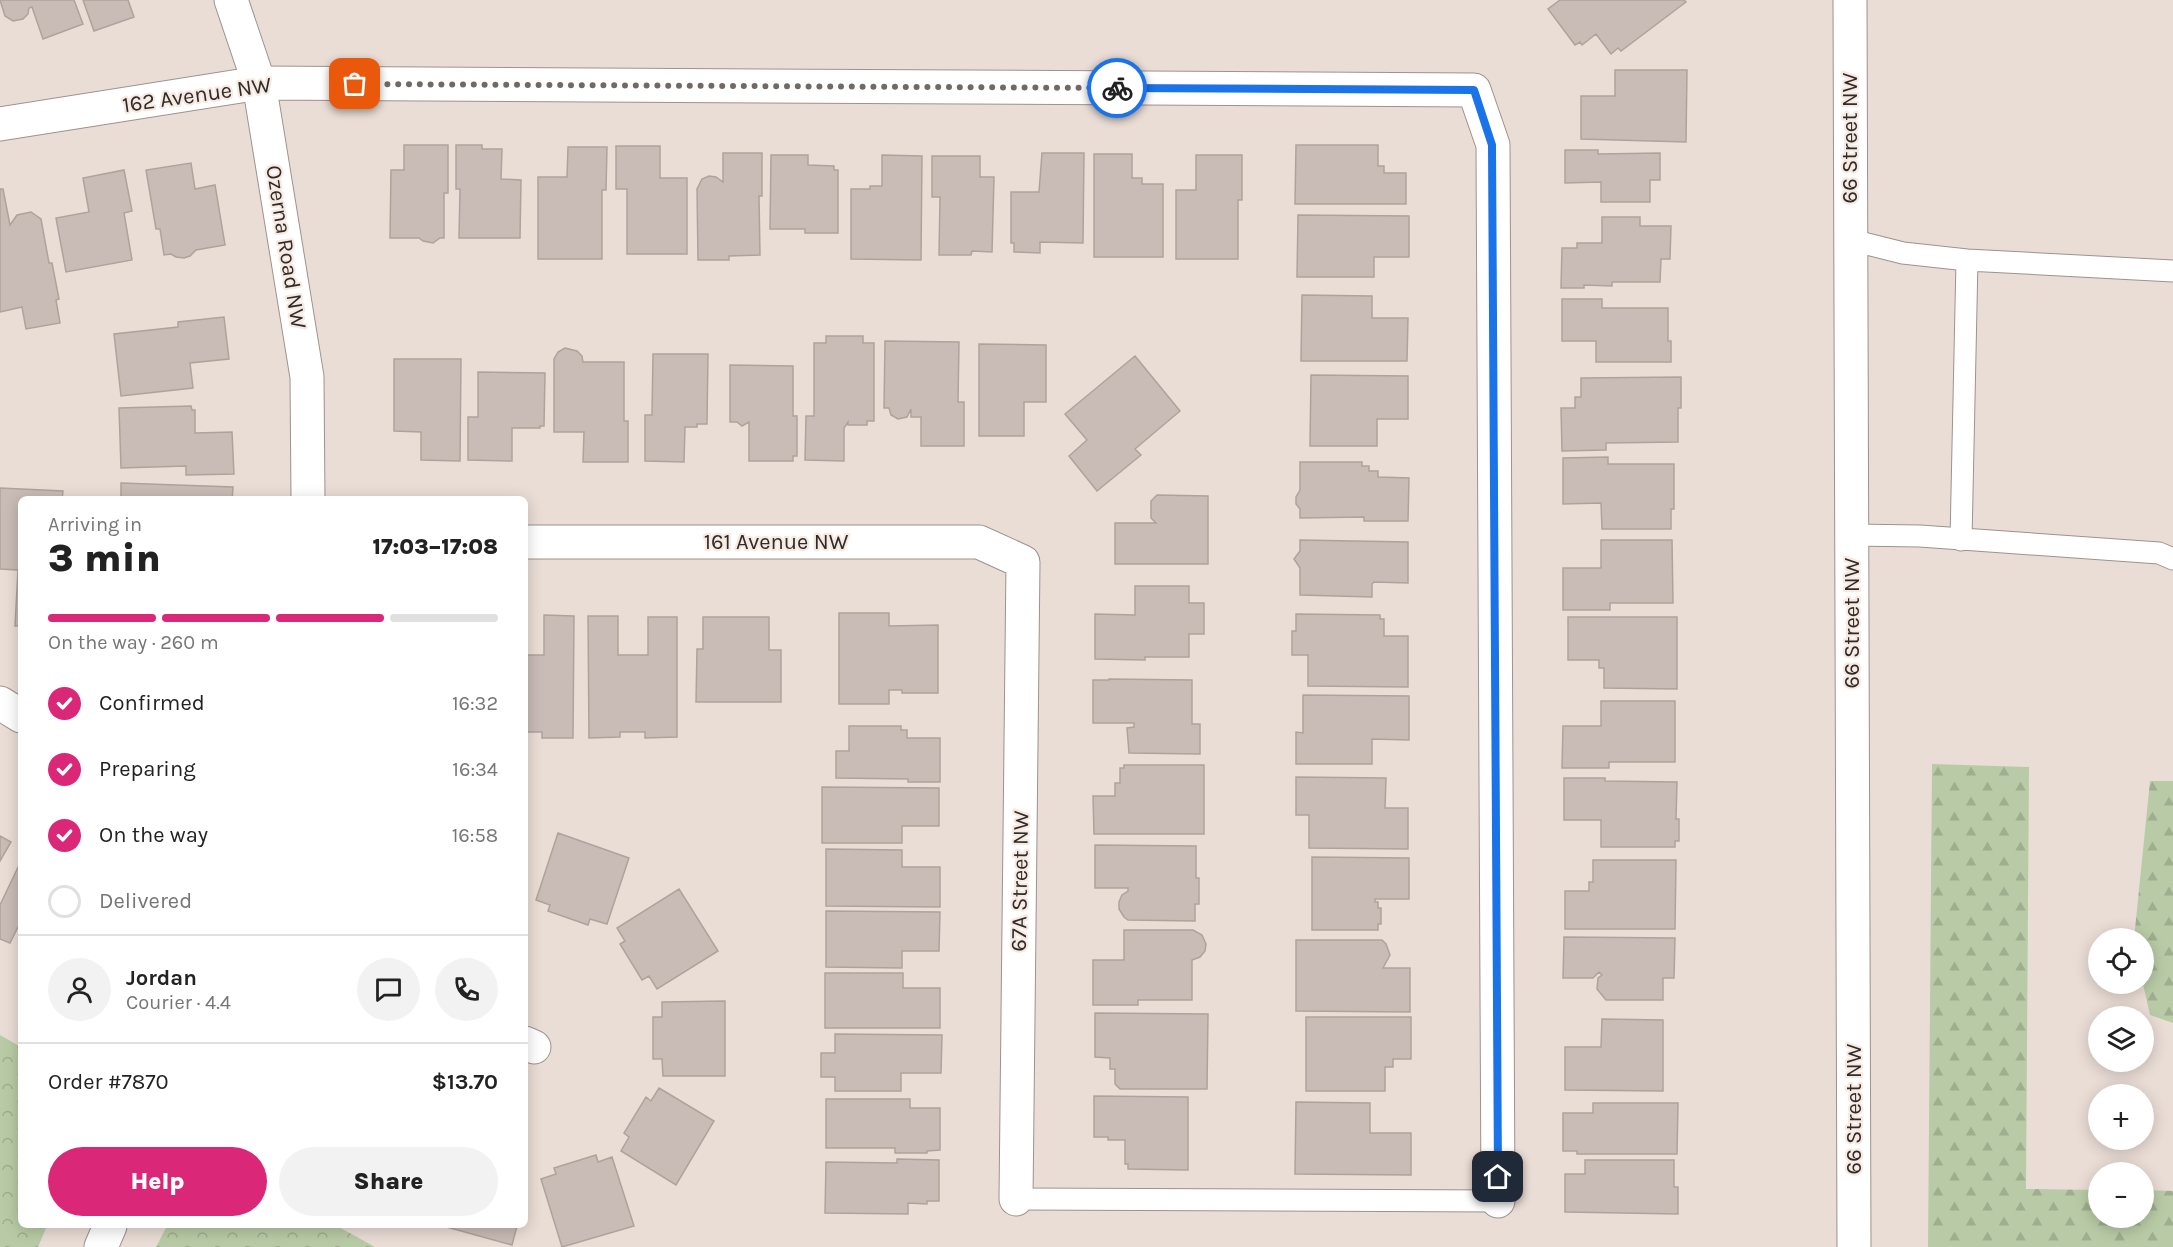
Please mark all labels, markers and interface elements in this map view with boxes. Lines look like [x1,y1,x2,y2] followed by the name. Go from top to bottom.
[329,58,380,109] pin
[1087,58,1147,118] courier
[338,67,371,100] icon: bag
[121,72,273,118] street label: 162 Avenue NW
[1101,72,1134,105] icon: bike
[1837,72,1863,203] street label: 66 Street NW
[260,163,312,331] street label: Ozerna Road NW
[48,513,142,536] text: Arriving in
[704,529,849,555] street label: 161 Avenue NW
[372,534,498,560] text: 17:03–17:08
[48,535,161,581] text: 3 min
[1839,557,1865,688] street label: 66 Street NW
[48,631,219,654] text: On the way · 260 m
[48,687,81,720] icon: check
[99,690,205,716] text: Confirmed
[452,692,498,715] text: 16:32
[48,753,81,786] icon: check
[99,756,196,782] text: Preparing
[452,758,498,781] text: 16:34
[1006,810,1034,952] street label: 67A Street NW
[48,819,81,852] icon: check
[99,822,208,848] text: On the way
[452,824,498,847] text: 16:58
[99,888,192,914] text: Delivered
[2088,928,2154,1228] map controls
[2088,928,2154,994] button: locate
[48,958,111,1021] button: person
[357,958,420,1021] button: chat
[435,958,498,1021] button: phone
[126,965,197,991] text: Jordan
[126,991,231,1014] text: Courier · 4.4
[2088,1006,2154,1072] button: layers
[1841,1043,1867,1174] street label: 66 Street NW
[48,1069,169,1095] text: Order #7870
[432,1069,498,1095] text: $13.70
[2088,1084,2154,1150] button: +
[48,1147,267,1216] button: Help
[279,1147,498,1216] button: Share
[1472,1151,1523,1202] pin
[1481,1160,1514,1193] icon: home
[2088,1162,2154,1228] button: −

